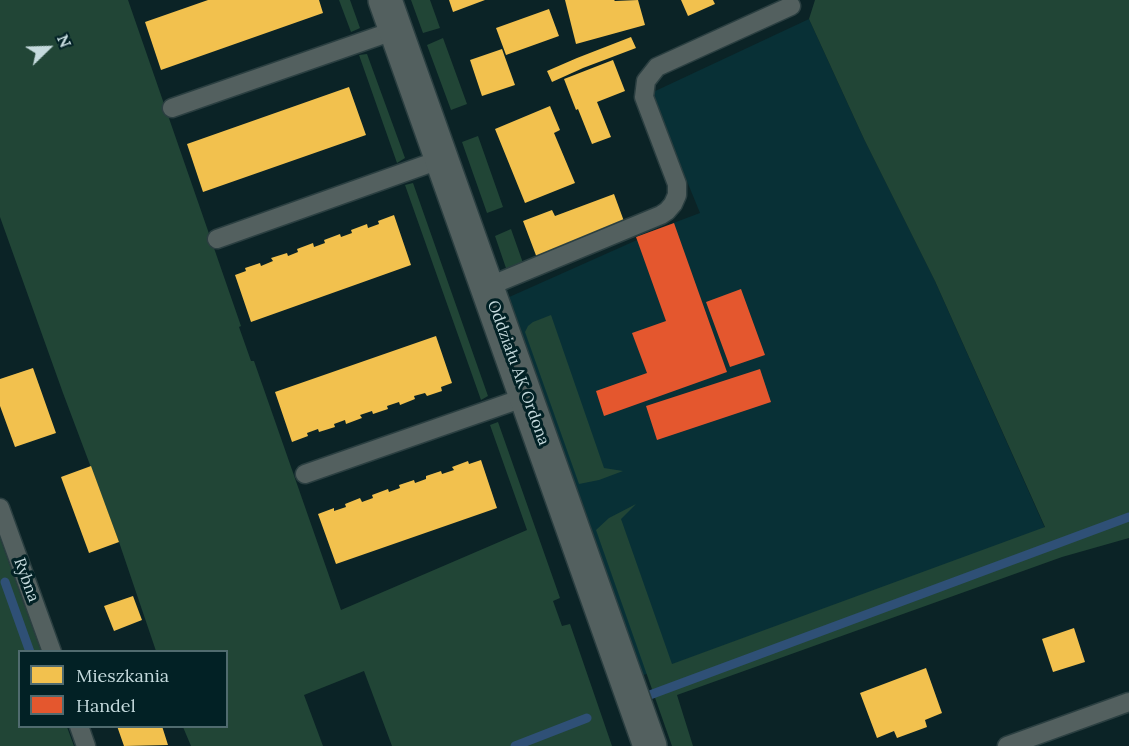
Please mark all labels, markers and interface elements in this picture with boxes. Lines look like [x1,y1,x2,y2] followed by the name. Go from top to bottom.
[18,18,78,78] north arrow
[53,31,76,51] text: N
[483,298,553,448] street label: Oddziału AK Ordona
[9,555,43,605] street label: Rybna
[18,650,228,728] legend
[76,664,169,687] text: Mieszkania
[76,694,136,717] text: Handel

